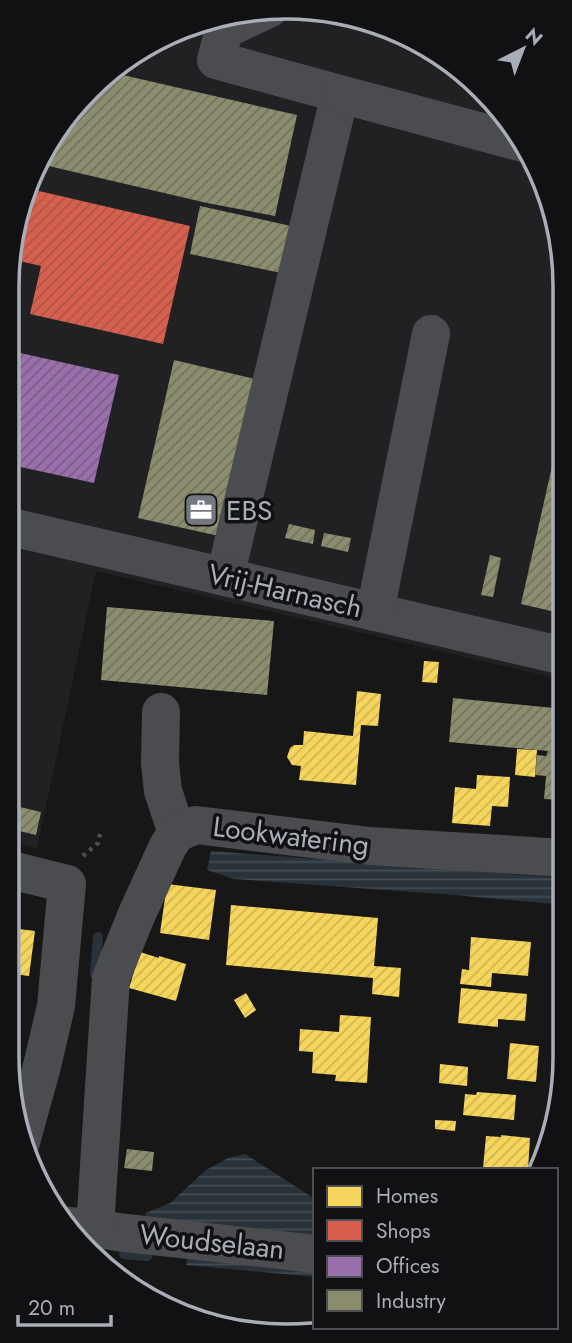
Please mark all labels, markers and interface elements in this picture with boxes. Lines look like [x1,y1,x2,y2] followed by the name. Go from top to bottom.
[488,14,558,84] north arrow
[519,22,549,52] text: N
[226,490,272,531] place label: EBS
[182,491,220,529] office icon: EBS
[204,553,366,629] street label: Vrij-Harnasch
[211,806,371,866] street label: Lookwatering
[313,1168,558,1329] legend
[376,1181,438,1211] text: Homes
[138,1214,286,1270] street label: Woudselaan
[376,1216,430,1246] text: Shops
[376,1251,439,1281] text: Offices
[18,1284,110,1328] scale bar
[376,1286,447,1316] text: Industry
[28,1293,75,1323] text: 20 m

